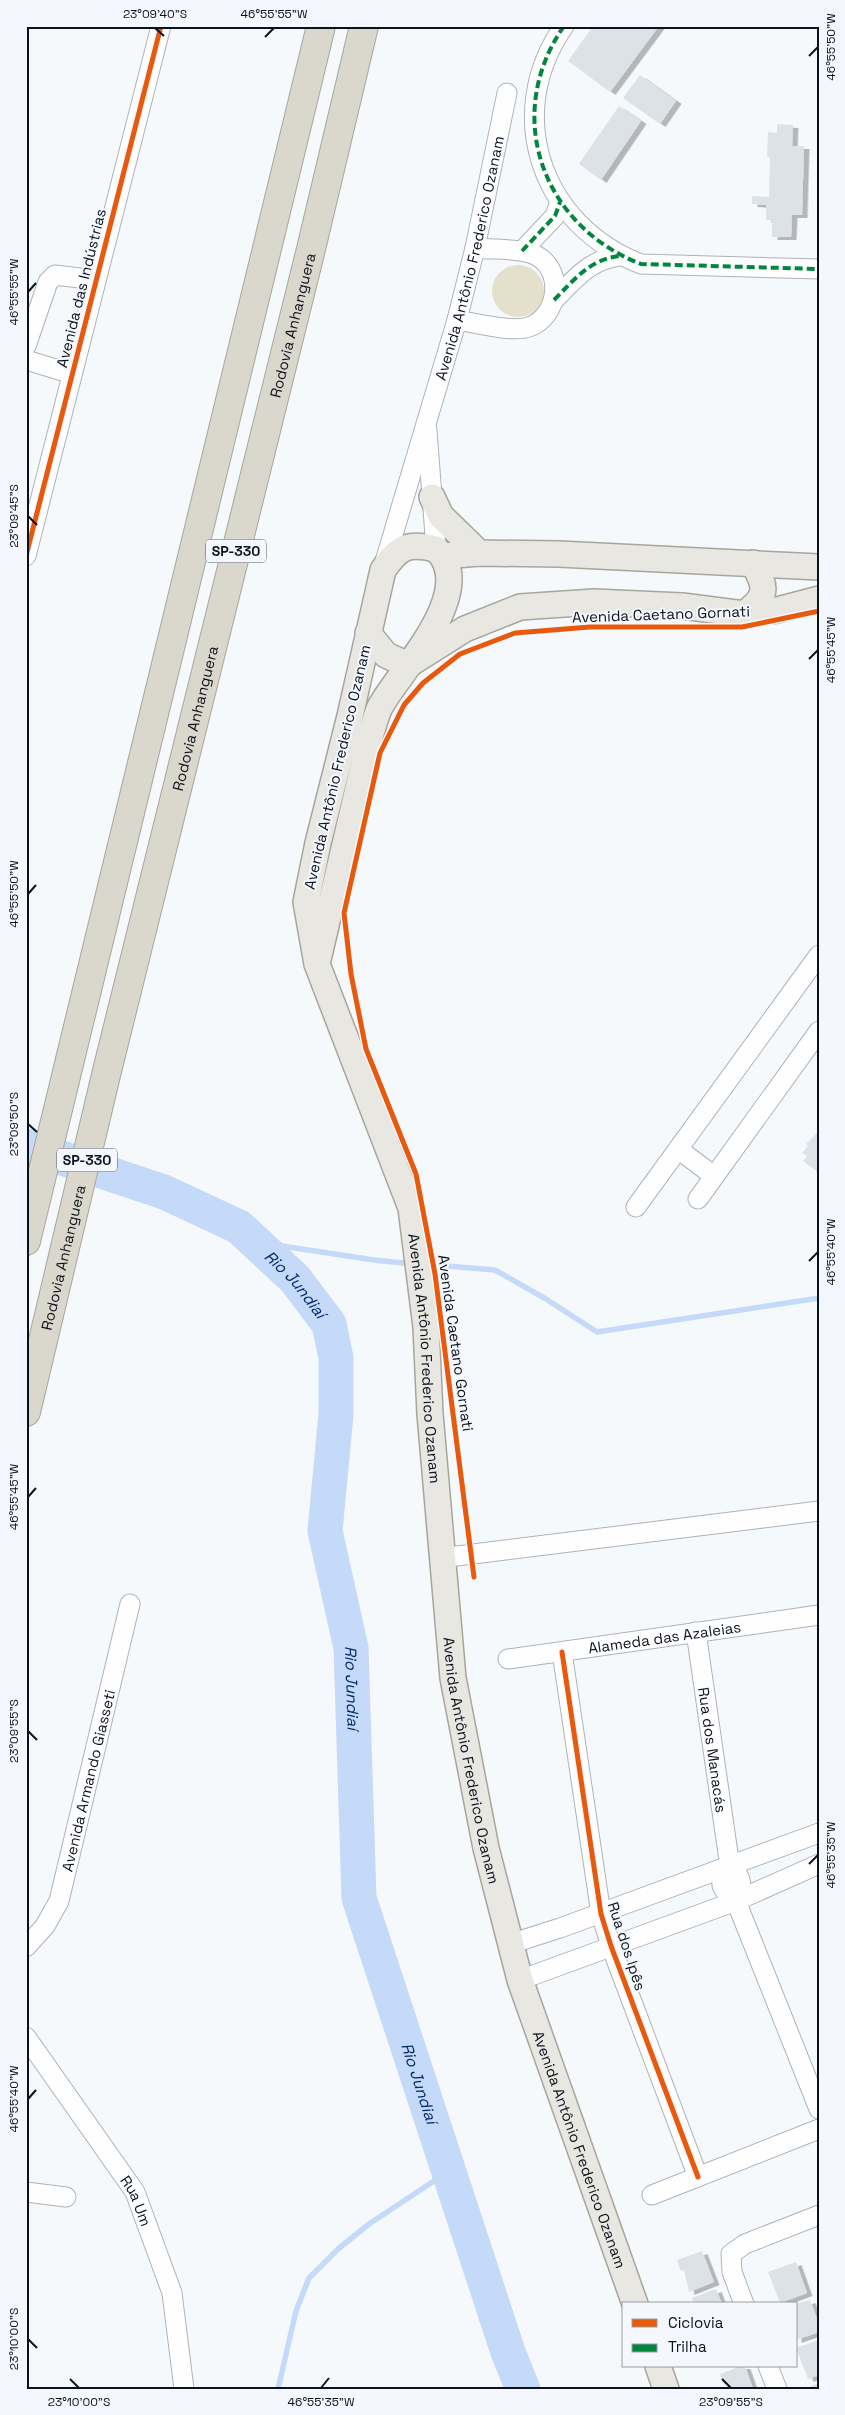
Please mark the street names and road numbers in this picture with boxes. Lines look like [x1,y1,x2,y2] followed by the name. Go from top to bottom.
[430,134,507,382] street label: Avenida Antônio Frederico Ozanam
[52,207,110,369] street label: Avenida das Indústrias
[265,250,319,400] street label: Rodovia Anhanguera
[206,540,266,562] road number: SP-330
[572,601,750,627] street label: Avenida Caetano Gornati
[167,643,222,793] street label: Rodovia Anhanguera
[300,643,374,891] street label: Avenida Antônio Frederico Ozanam
[57,1148,117,1172] road number: SP-330
[36,1182,89,1332] street label: Rodovia Anhanguera
[405,1232,445,1484] street label: Avenida Antônio Frederico Ozanam
[434,1254,478,1432] street label: Avenida Caetano Gornati
[587,1617,742,1657] street label: Alameda das Azaleias
[440,1636,504,1886] street label: Avenida Antônio Frederico Ozanam
[695,1686,732,1814] street label: Rua dos Manacás
[57,1687,119,1873] street label: Avenida Armando Giasseti
[604,1899,650,1993] street label: Rua dos Ipês
[529,2028,631,2271] street label: Avenida Antônio Frederico Ozanam
[117,2171,156,2229] street label: Rua Um

